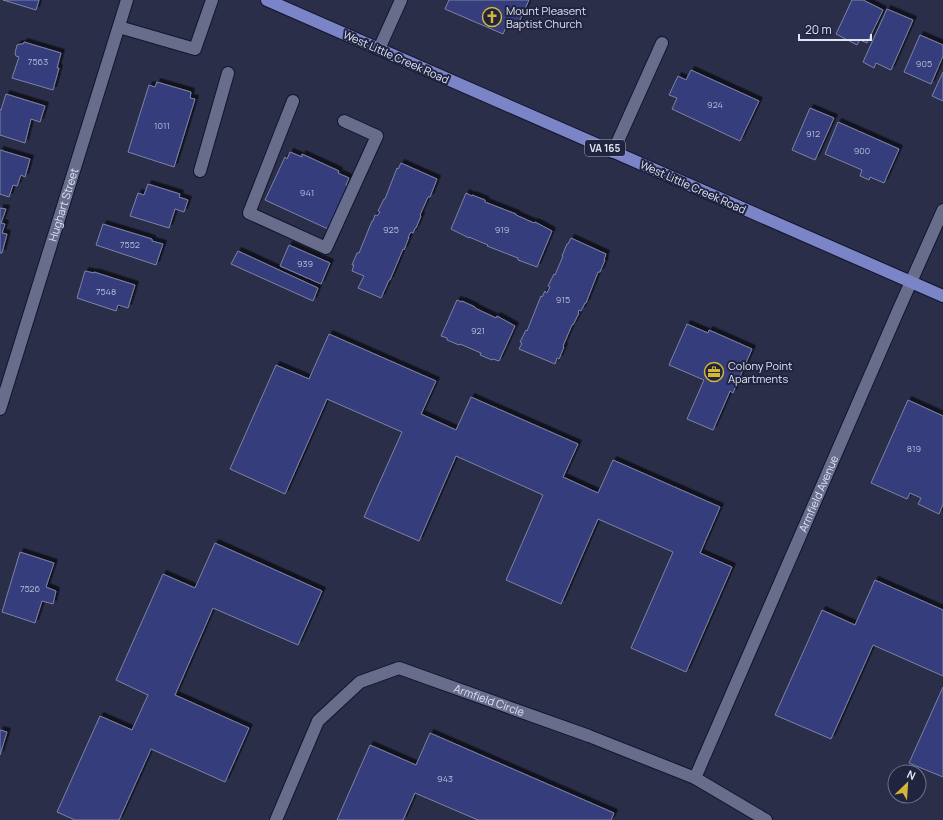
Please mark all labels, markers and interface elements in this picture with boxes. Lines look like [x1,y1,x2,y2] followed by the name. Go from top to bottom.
[506,3,586,31] place label: Mount Pleasent Baptist Church
[481,6,503,28] church icon: Mount Pleasent Baptist Church
[799,16,871,42] scale bar
[805,21,832,38] text: 20 m
[341,26,451,87] street label: West Little Creek Road
[28,55,48,68] house number: 7563
[916,57,932,70] house number: 905
[707,98,723,111] house number: 924
[154,119,170,132] house number: 1011
[806,127,820,140] house number: 912
[585,140,625,156] road number: VA 165
[854,144,870,157] house number: 900
[638,156,748,217] street label: West Little Creek Road
[45,166,81,243] street label: Hughart Street
[300,186,314,199] house number: 941
[383,223,399,236] house number: 925
[495,223,509,236] house number: 919
[120,238,140,251] house number: 7552
[297,257,313,270] house number: 939
[96,285,116,298] house number: 7548
[556,293,570,306] house number: 915
[471,324,485,337] house number: 921
[728,358,792,386] place label: Colony Point Apartments
[703,361,725,383] office icon: Colony Point Apartments
[907,442,921,455] house number: 819
[795,452,842,534] street label: Armfield Avenue
[20,582,40,595] house number: 7526
[452,680,527,719] street label: Armfield Circle
[887,764,927,804] north arrow
[905,766,918,783] text: N
[437,772,453,785] house number: 943

